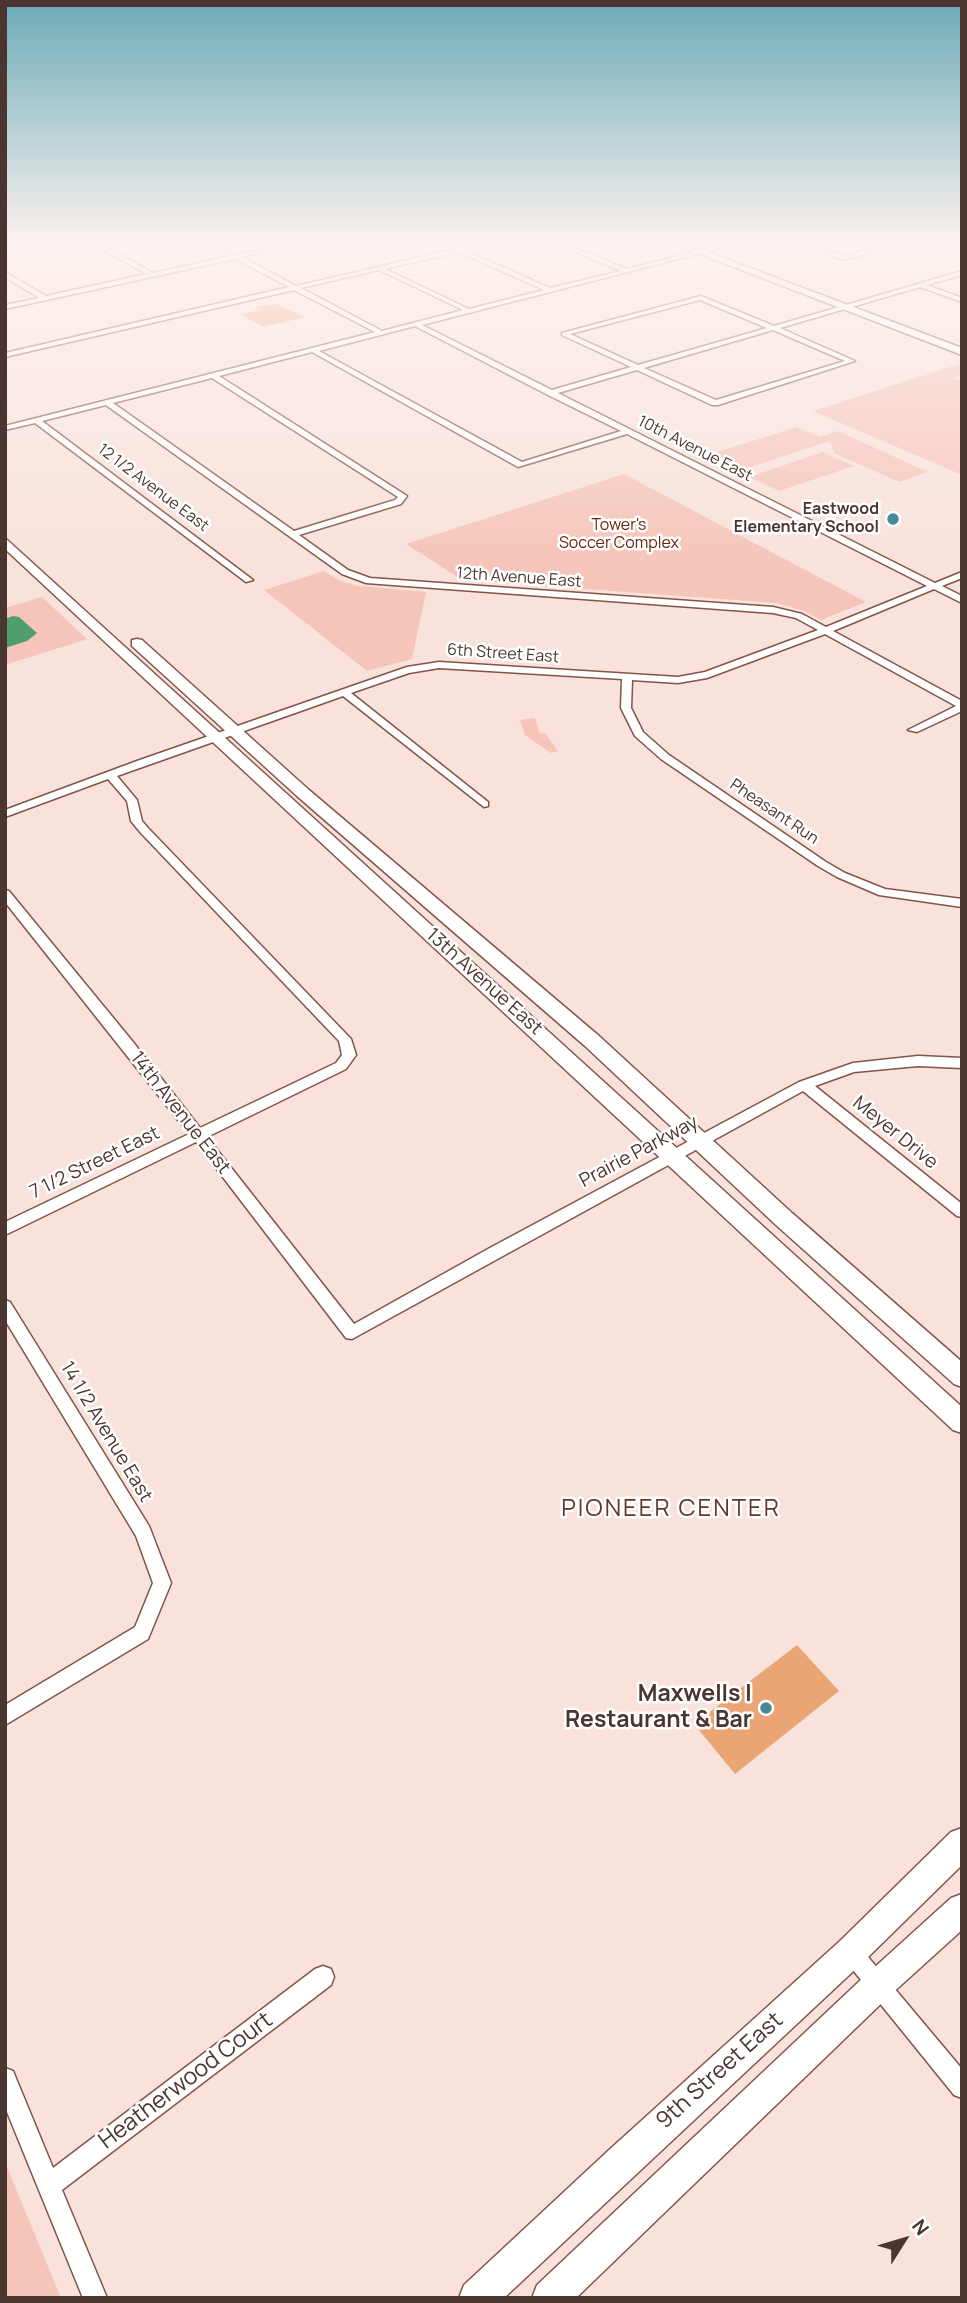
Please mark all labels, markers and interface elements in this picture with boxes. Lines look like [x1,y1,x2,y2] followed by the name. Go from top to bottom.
[635,412,755,486] street label: 10th Avenue East
[94,440,212,536] street label: 12 1/2 Avenue East
[734,500,879,538] place label: Eastwood Elementary School
[885,511,901,527] marker: Eastwood Elementary School
[559,516,679,554] park label: Tower's Soccer Complex
[456,564,582,592] street label: 12th Avenue East
[446,641,560,667] street label: 6th Street East
[726,775,822,849] street label: Pheasant Run
[421,924,547,1040] street label: 13th Avenue East
[125,1047,235,1179] street label: 14th Avenue East
[848,1092,942,1174] street label: Meyer Drive
[576,1111,702,1193] street label: Prairie Parkway
[26,1122,164,1204] street label: 7 1/2 Street East
[55,1358,157,1506] street label: 14 1/2 Avenue East
[563,1495,779,1523] district label: PIONEER CENTER
[565,1681,752,1735] place label: Maxwells | Restaurant & Bar
[758,1700,774,1716] marker: Maxwells | Restaurant & Bar
[94,2007,278,2155] street label: Heatherwood Court
[651,2007,789,2135] street label: 9th Street East
[869,2205,939,2275] north arrow
[906,2214,935,2241] text: N

